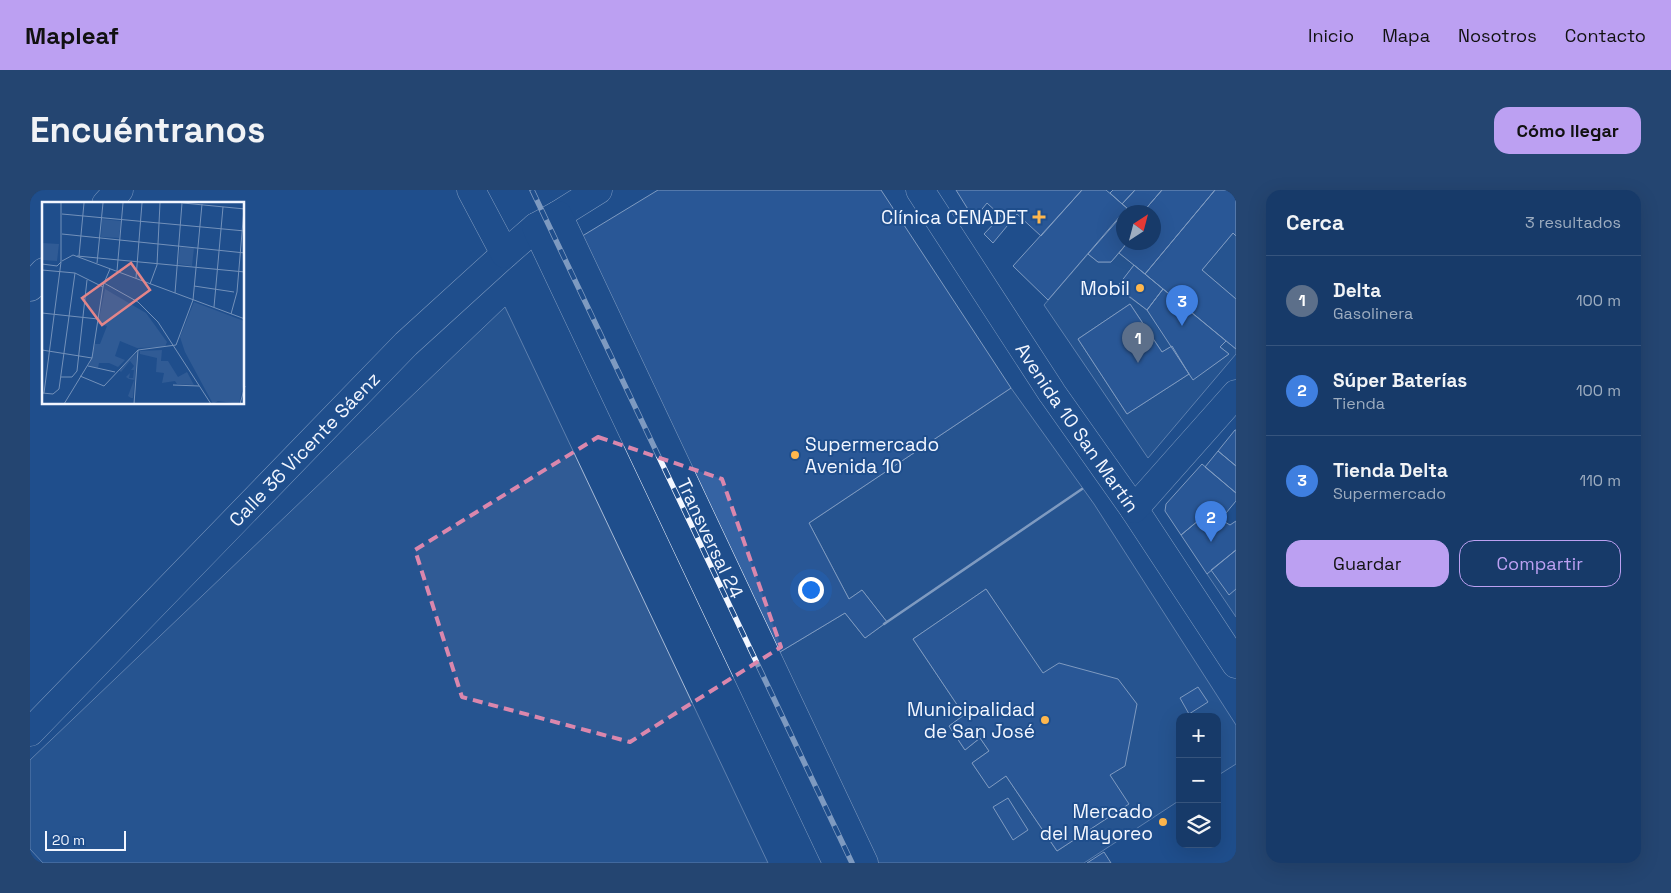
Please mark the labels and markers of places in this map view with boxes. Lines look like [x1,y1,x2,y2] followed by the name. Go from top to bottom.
[881,205,1028,230] place label: Clínica CENADET
[1032,210,1046,224] marker: Clínica CENADET
[1080,276,1130,301] place label: Mobil
[1134,282,1146,294] marker: Mobil
[1166,285,1198,326] pin: 3
[1122,322,1154,363] pin: 1
[805,432,939,479] place label: Supermercado Avenida 10
[789,449,801,461] marker: Supermercado Avenida 10
[1195,501,1227,542] pin: 2
[907,697,1035,744] place label: Municipalidad de San José
[1039,714,1051,726] marker: Municipalidad de San José
[1040,799,1153,846] place label: Mercado del Mayoreo
[1157,816,1169,828] marker: Mercado del Mayoreo

